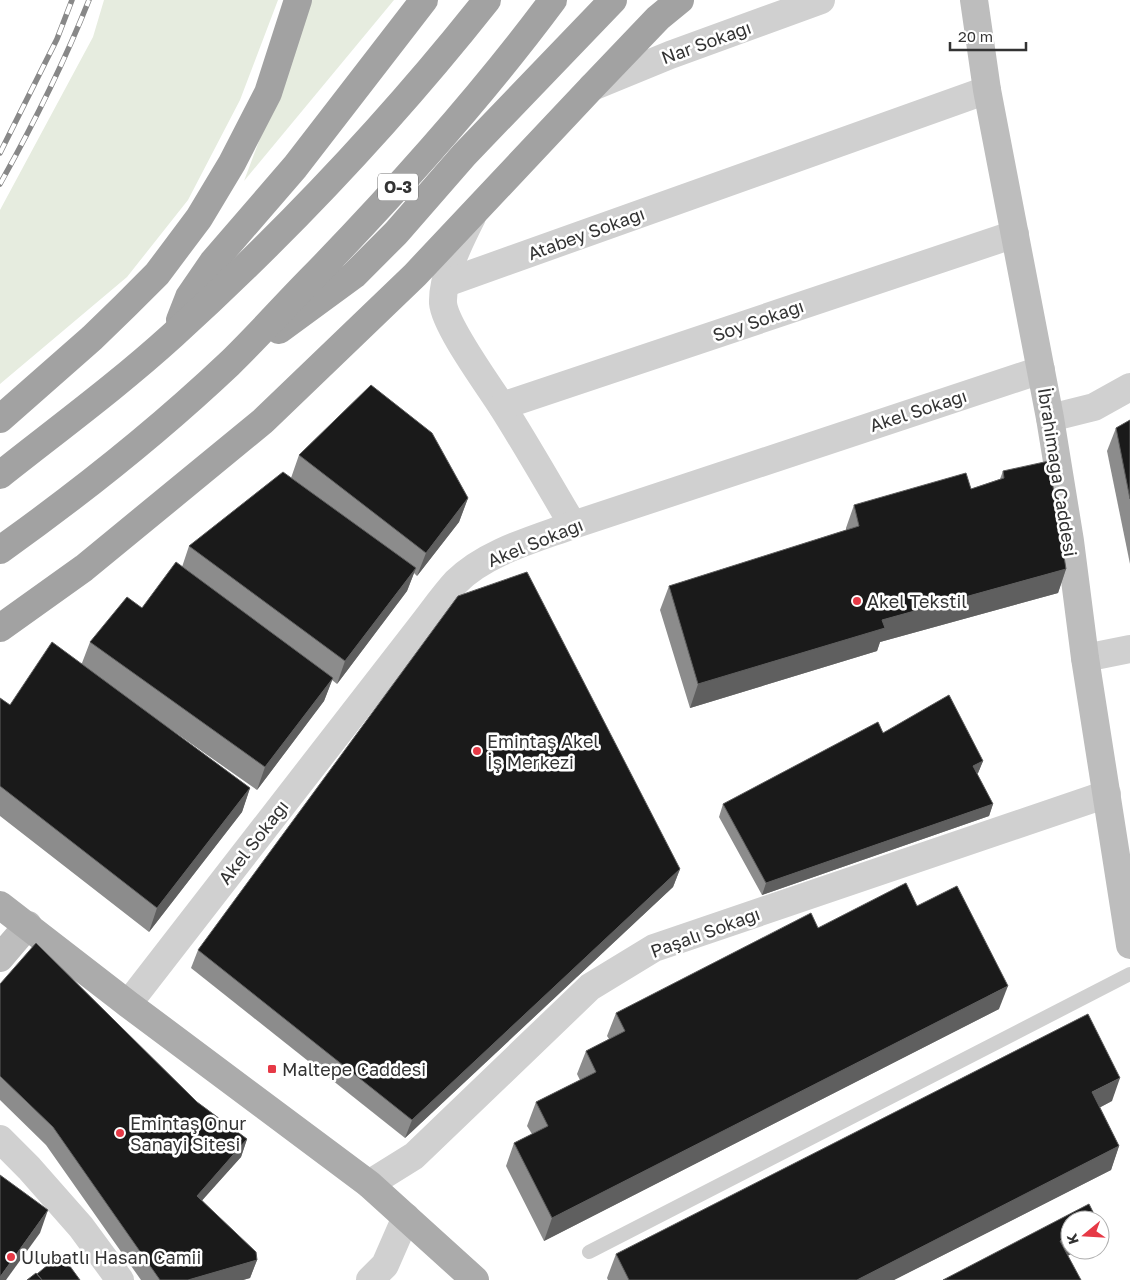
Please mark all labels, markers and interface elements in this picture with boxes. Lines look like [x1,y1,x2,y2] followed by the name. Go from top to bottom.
[658,16,754,68] street label: Nar Sokağı
[950,20,1026,52] scale bar
[958,27,993,45] text: 20 m
[378,173,418,200] road number: O-3
[525,202,647,264] street label: Atabey Sokağı
[710,294,806,346] street label: Soy Sokağı
[867,384,969,436] street label: Akel Sokağı
[1034,386,1082,558] street label: İbrahimağa Caddesi
[484,513,586,571] street label: Akel Sokağı
[867,590,967,612] place label: Akel Tekstil
[851,595,863,607] marker: Akel Tekstil
[487,730,599,773] place label: Emintaş Akel İş Merkezi
[471,745,483,757] marker: Emintaş Akel İş Merkezi
[213,795,293,889] street label: Akel Sokağı
[647,902,763,962] street label: Paşalı Sokağı
[282,1058,426,1080] place label: Maltepe Caddesi
[266,1063,278,1075] marker: Maltepe Caddesi
[130,1112,246,1155] place label: Emintaş Onur Sanayi Sitesi
[114,1127,126,1139] marker: Emintaş Onur Sanayi Sitesi
[1060,1210,1110,1260] north arrow
[1063,1232,1082,1247] text: K
[21,1246,201,1268] place label: Ulubatlı Hasan Camii
[5,1251,17,1263] marker: Ulubatlı Hasan Camii

